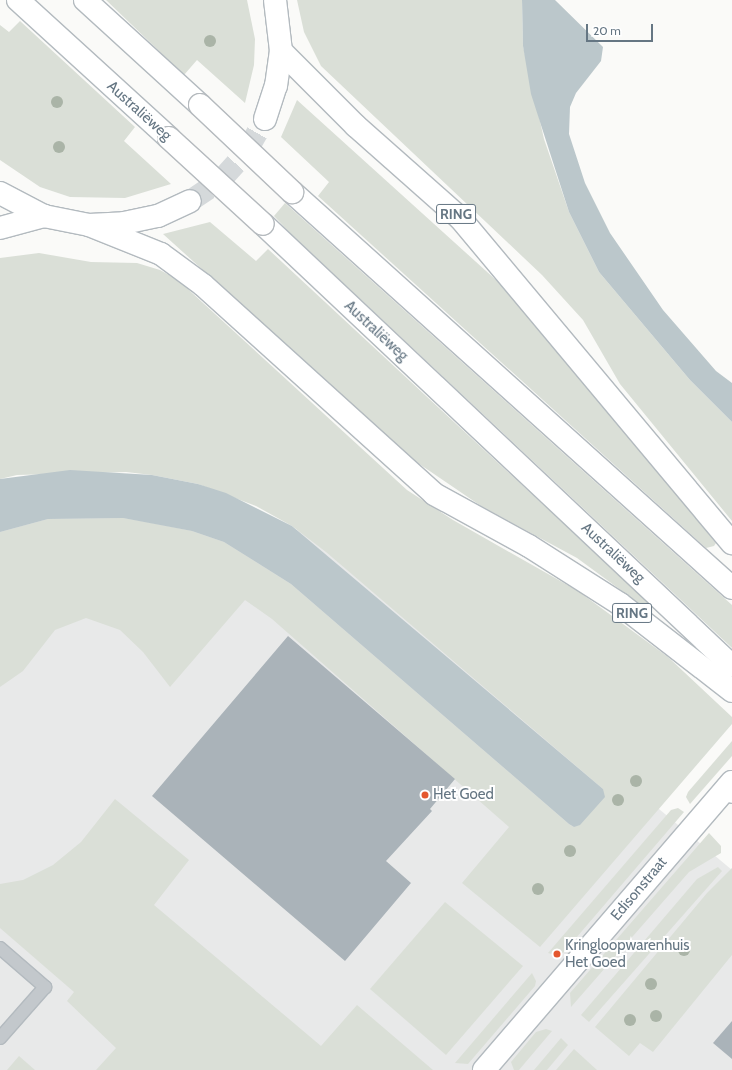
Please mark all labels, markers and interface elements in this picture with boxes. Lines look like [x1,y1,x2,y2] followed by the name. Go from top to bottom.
[588,16,655,42] scale bar
[593,23,621,38] text: 20 m
[103,77,175,145] street label: Australiëweg
[436,202,476,226] road number: RING
[340,297,412,365] street label: Australiëweg
[577,519,649,587] street label: Australiëweg
[612,601,652,625] road number: RING
[433,786,494,804] place label: Het Goed
[420,790,430,800] marker: Het Goed
[607,853,671,925] street label: Edisonstraat
[565,936,690,971] place label: Kringloopwarenhuis Het Goed
[552,949,562,959] marker: Kringloopwarenhuis Het Goed

